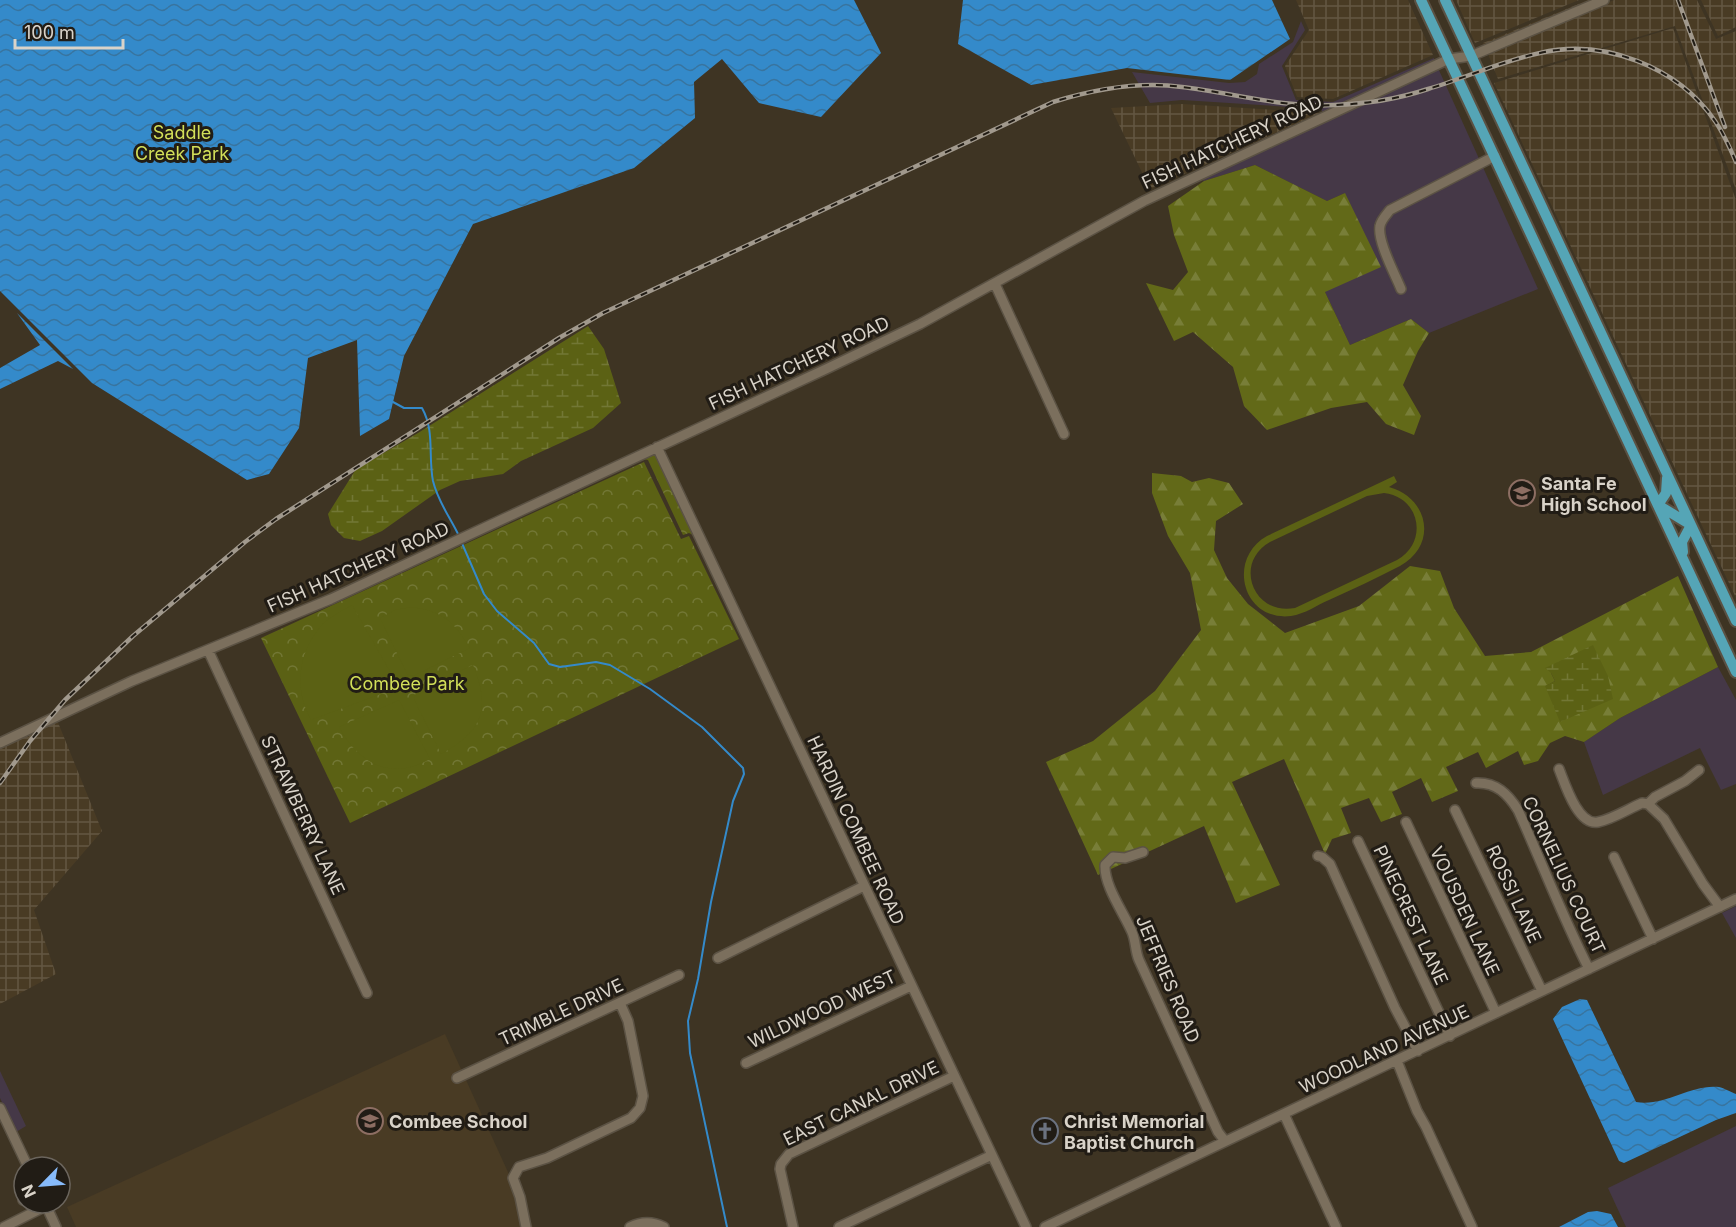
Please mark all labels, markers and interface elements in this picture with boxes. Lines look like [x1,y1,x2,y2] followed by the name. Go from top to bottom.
[15,12,123,50] scale bar
[24,22,75,43] text: 100 m
[1138,91,1326,193] street label: FISH HATCHERY ROAD
[135,122,229,164] park label: Saddle Creek Park
[705,312,893,414] street label: FISH HATCHERY ROAD
[1541,473,1647,515] place label: Santa Fe High School
[1507,478,1537,508] school or university icon: Santa Fe High School
[264,517,452,617] street label: FISH HATCHERY ROAD
[349,673,465,694] park label: Combee Park
[257,732,349,898] street label: STRAWBERRY LANE
[803,732,909,928] street label: HARDIN COMBEE ROAD
[1518,793,1610,957] street label: CORNELIUS COURT
[1369,842,1453,988] street label: PINECREST LANE
[1482,842,1546,946] street label: ROSSI LANE
[1426,843,1504,979] street label: VOUSDEN LANE
[1132,912,1204,1046] street label: JEFFRIES ROAD
[745,966,899,1052] street label: WILDWOOD WEST
[495,974,627,1050] street label: TRIMBLE DRIVE
[1296,1000,1472,1098] street label: WOODLAND AVENUE
[780,1056,942,1150] street label: EAST CANAL DRIVE
[355,1106,385,1136] school or university icon: Combee School
[389,1111,527,1132] place label: Combee School
[1064,1111,1204,1153] place label: Christ Memorial Baptist Church
[1030,1116,1060,1146] church icon: Christ Memorial Baptist Church
[12,1155,72,1215] north arrow
[17,1182,40,1201] text: N

